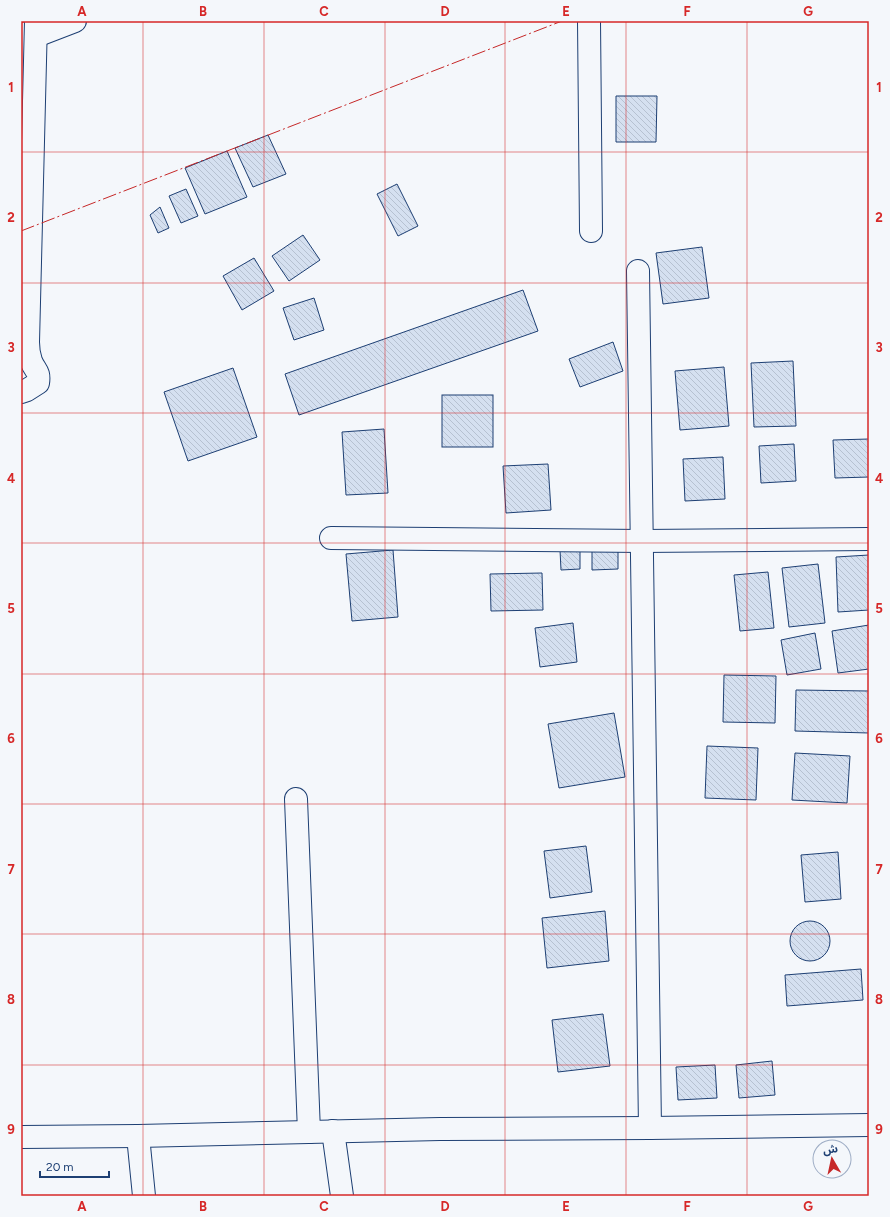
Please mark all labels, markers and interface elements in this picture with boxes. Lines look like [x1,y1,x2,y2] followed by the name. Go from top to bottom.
[77,4,87,19] text: A
[199,4,207,19] text: B
[319,4,329,19] text: C
[440,4,450,19] text: D
[562,4,570,19] text: E
[683,4,691,19] text: F
[803,4,813,19] text: G
[8,80,14,95] text: 1
[876,80,882,95] text: 1
[7,210,15,225] text: 2
[875,210,883,225] text: 2
[7,340,15,355] text: 3
[875,340,883,355] text: 3
[7,471,15,486] text: 4
[875,471,883,486] text: 4
[7,601,15,616] text: 5
[875,601,883,616] text: 5
[7,731,15,746] text: 6
[875,731,883,746] text: 6
[7,862,15,877] text: 7
[875,862,883,877] text: 7
[7,992,15,1007] text: 8
[875,992,883,1007] text: 8
[7,1122,15,1137] text: 9
[875,1122,883,1137] text: 9
[812,1139,852,1179] north arrow
[822,1142,839,1157] text: ش
[40,1153,109,1179] scale bar
[46,1160,74,1174] text: 20 m
[77,1199,87,1214] text: A
[199,1199,207,1214] text: B
[319,1199,329,1214] text: C
[440,1199,450,1214] text: D
[562,1199,570,1214] text: E
[683,1199,691,1214] text: F
[803,1199,813,1214] text: G

